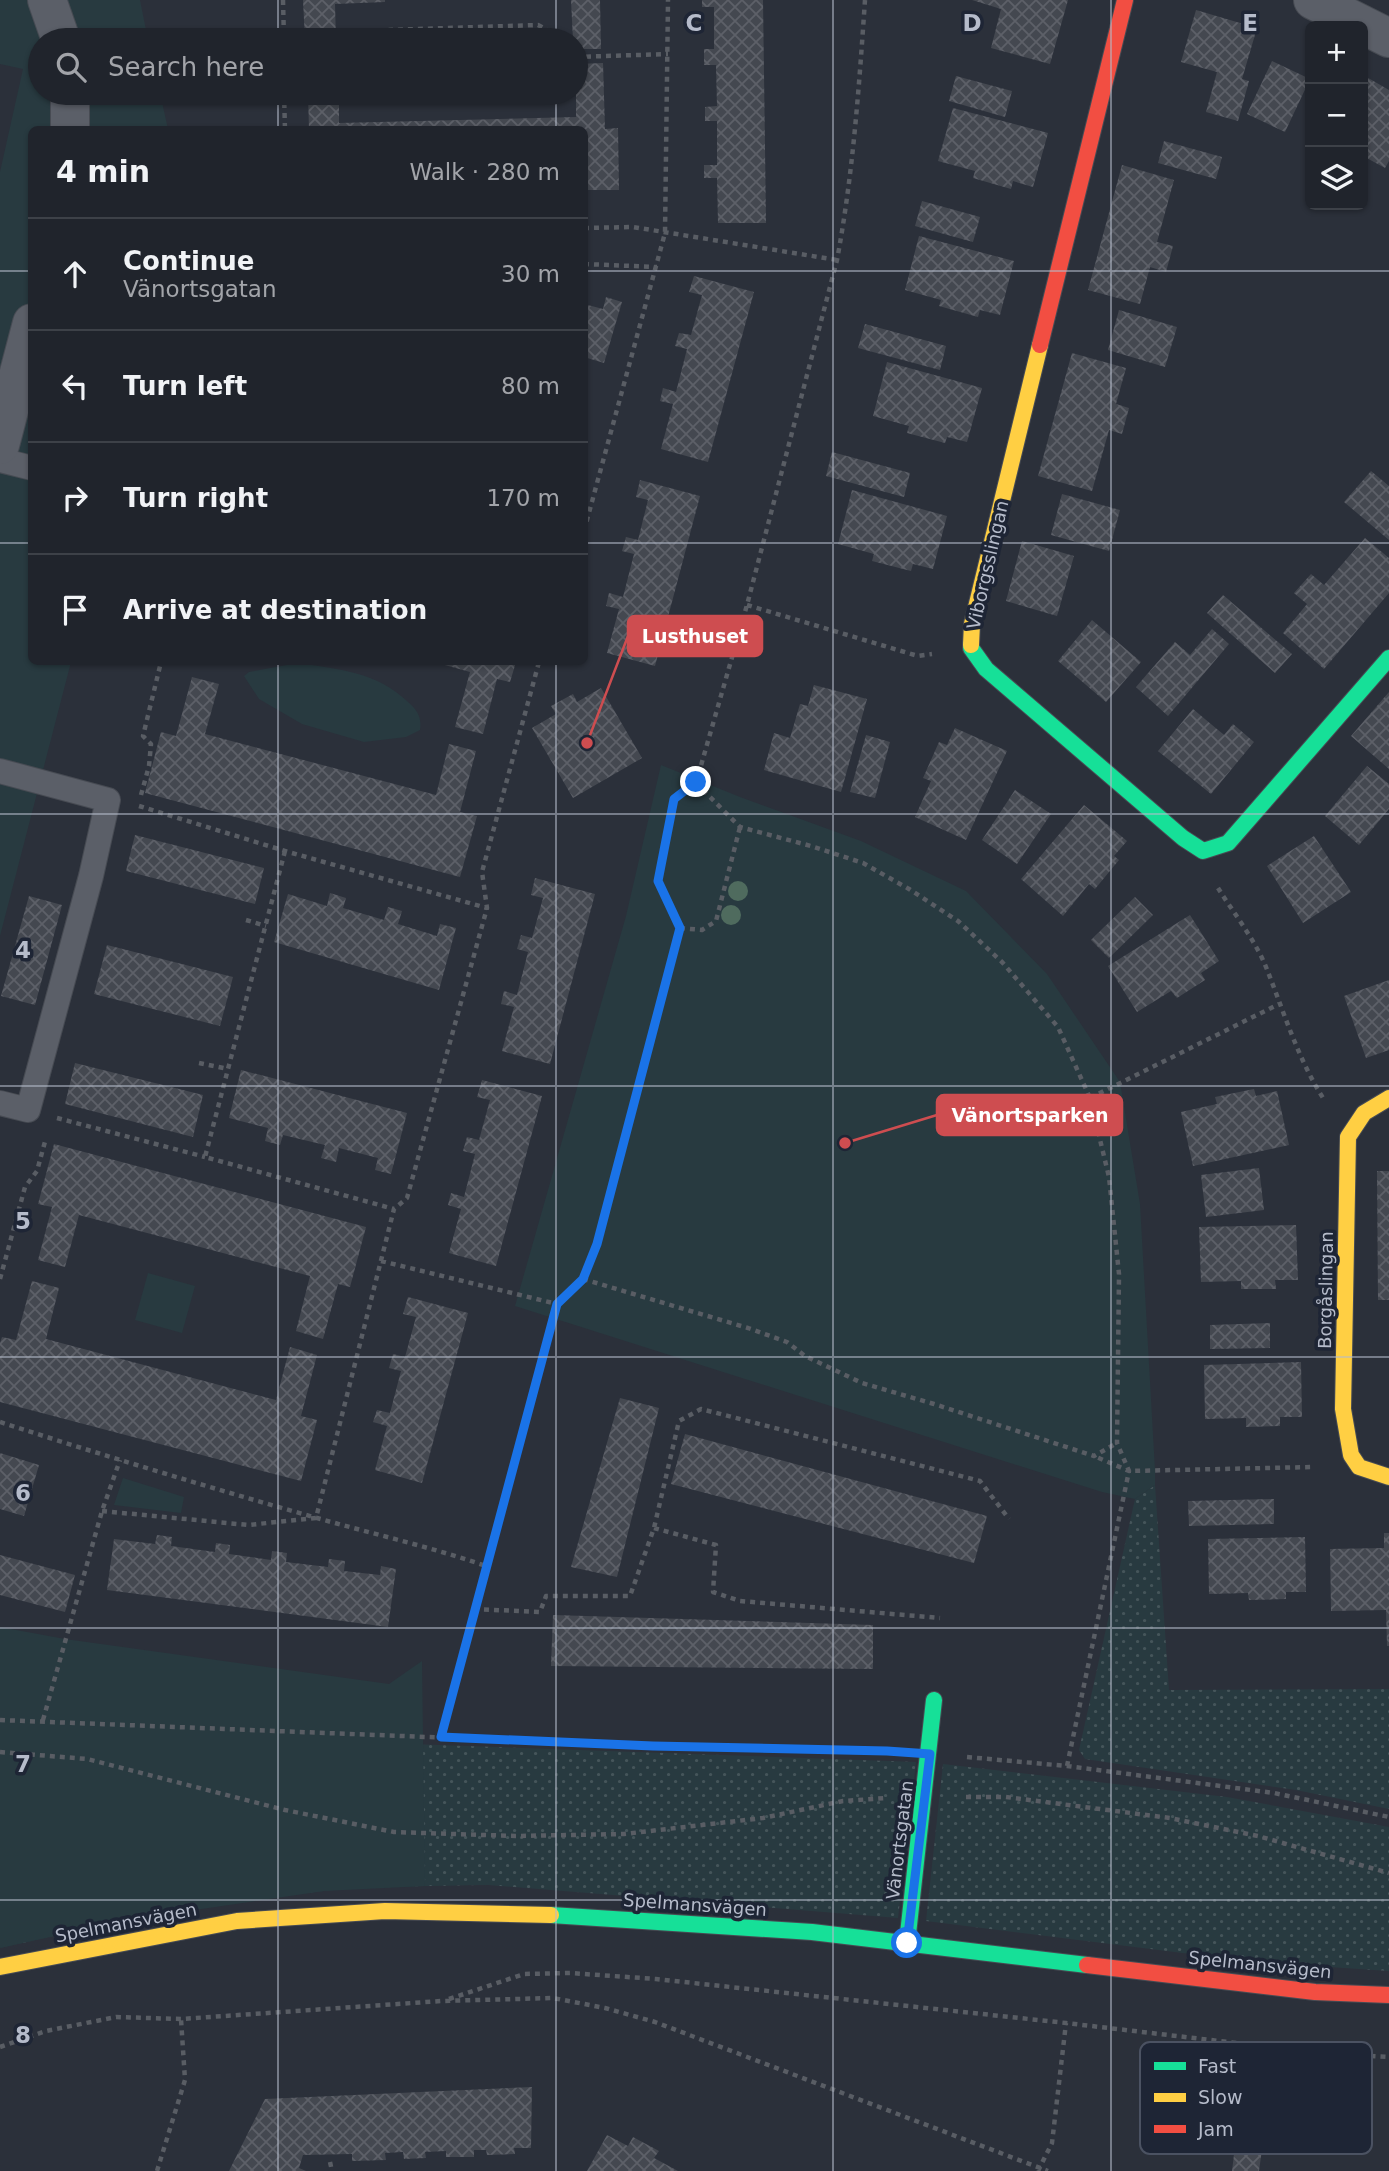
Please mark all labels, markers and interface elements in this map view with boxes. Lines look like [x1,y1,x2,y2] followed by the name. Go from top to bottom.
[686,10,702,36] text: C
[962,10,982,36] text: D
[1242,10,1258,36] text: E
[1305,21,1368,210] map controls
[1305,21,1368,84] button: +
[28,28,588,105] search box
[52,48,90,86] icon: search
[108,52,264,82] text: Search here
[1305,84,1368,147] button: −
[1305,147,1368,210] button: layers
[56,154,150,189] text: 4 min
[409,159,560,185] text: Walk · 280 m
[123,246,254,276] text: Continue
[56,255,94,293] icon: ahead
[501,261,560,287] text: 30 m
[123,276,277,302] text: Vänortsgatan
[56,367,94,405] icon: left
[123,371,247,401] text: Turn left
[501,373,560,399] text: 80 m
[56,479,94,517] icon: right
[123,483,268,513] text: Turn right
[486,485,560,511] text: 170 m
[962,498,1013,632] street label: Viborgsslingan
[56,591,94,629] icon: arrive
[123,595,427,625] text: Arrive at destination
[628,616,762,656] callout: Lusthuset
[642,625,748,647] text: Lusthuset
[680,766,711,797] route end
[15,937,31,963] text: 4
[937,1095,1122,1135] callout: Vänortsparken
[951,1104,1109,1126] text: Vänortsparken
[15,1208,31,1234] text: 5
[1314,1231,1337,1349] street label: Borgåslingan
[15,1480,31,1506] text: 6
[15,1751,31,1777] text: 7
[882,1779,917,1901] street label: Vänortsgatan
[623,1889,768,1920] street label: Spelmansvägen
[53,1898,199,1947] street label: Spelmansvägen
[891,1927,922,1958] route start
[1187,1947,1333,1982] street label: Spelmansvägen
[15,2022,31,2048] text: 8
[1140,2042,1372,2154] legend
[1198,2055,1236,2077] text: Fast
[1198,2086,1243,2108] text: Slow
[1197,2118,1234,2140] text: Jam

